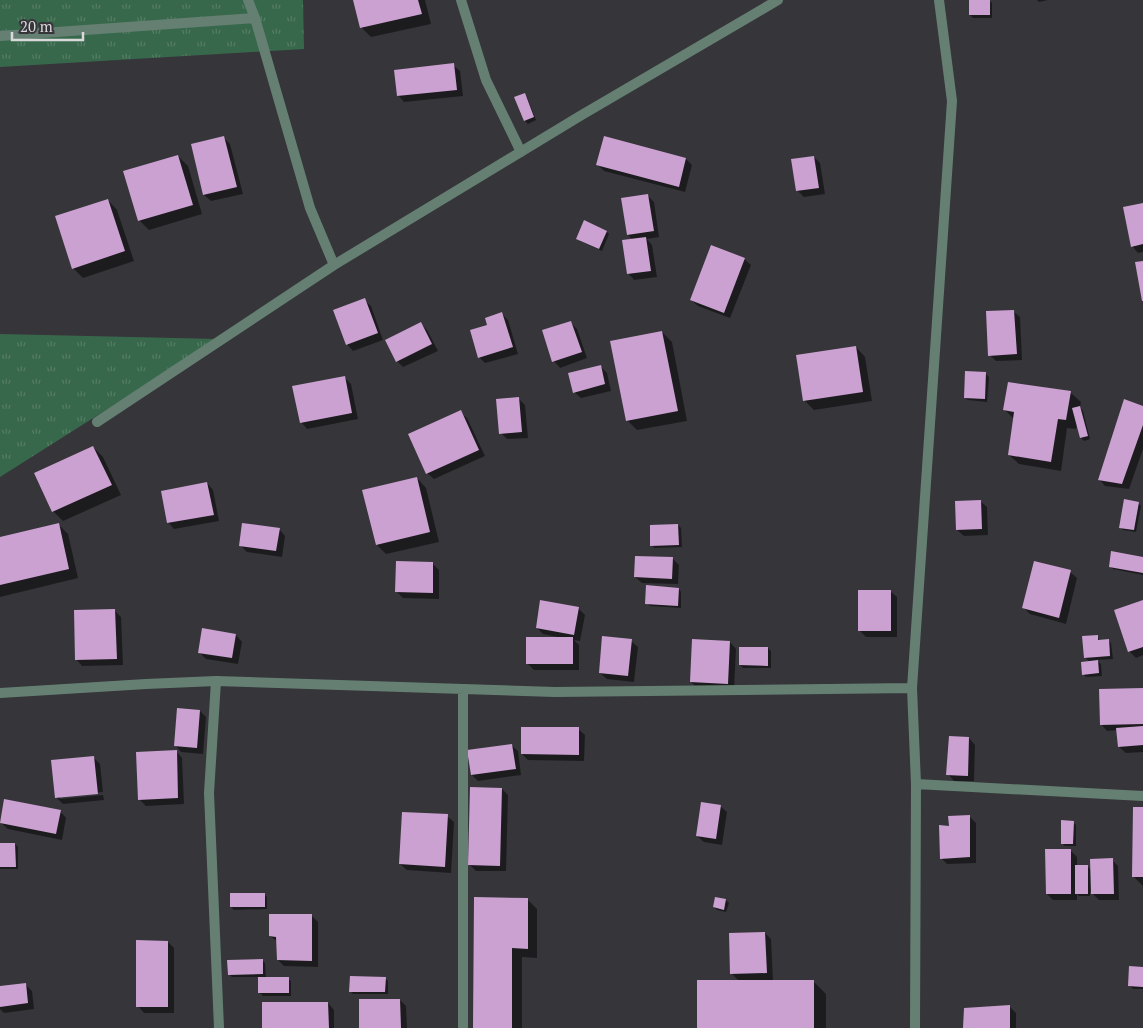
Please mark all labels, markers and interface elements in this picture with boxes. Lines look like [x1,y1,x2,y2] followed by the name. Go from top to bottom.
[12,10,84,42] scale bar
[20,16,53,36] text: 20 m

